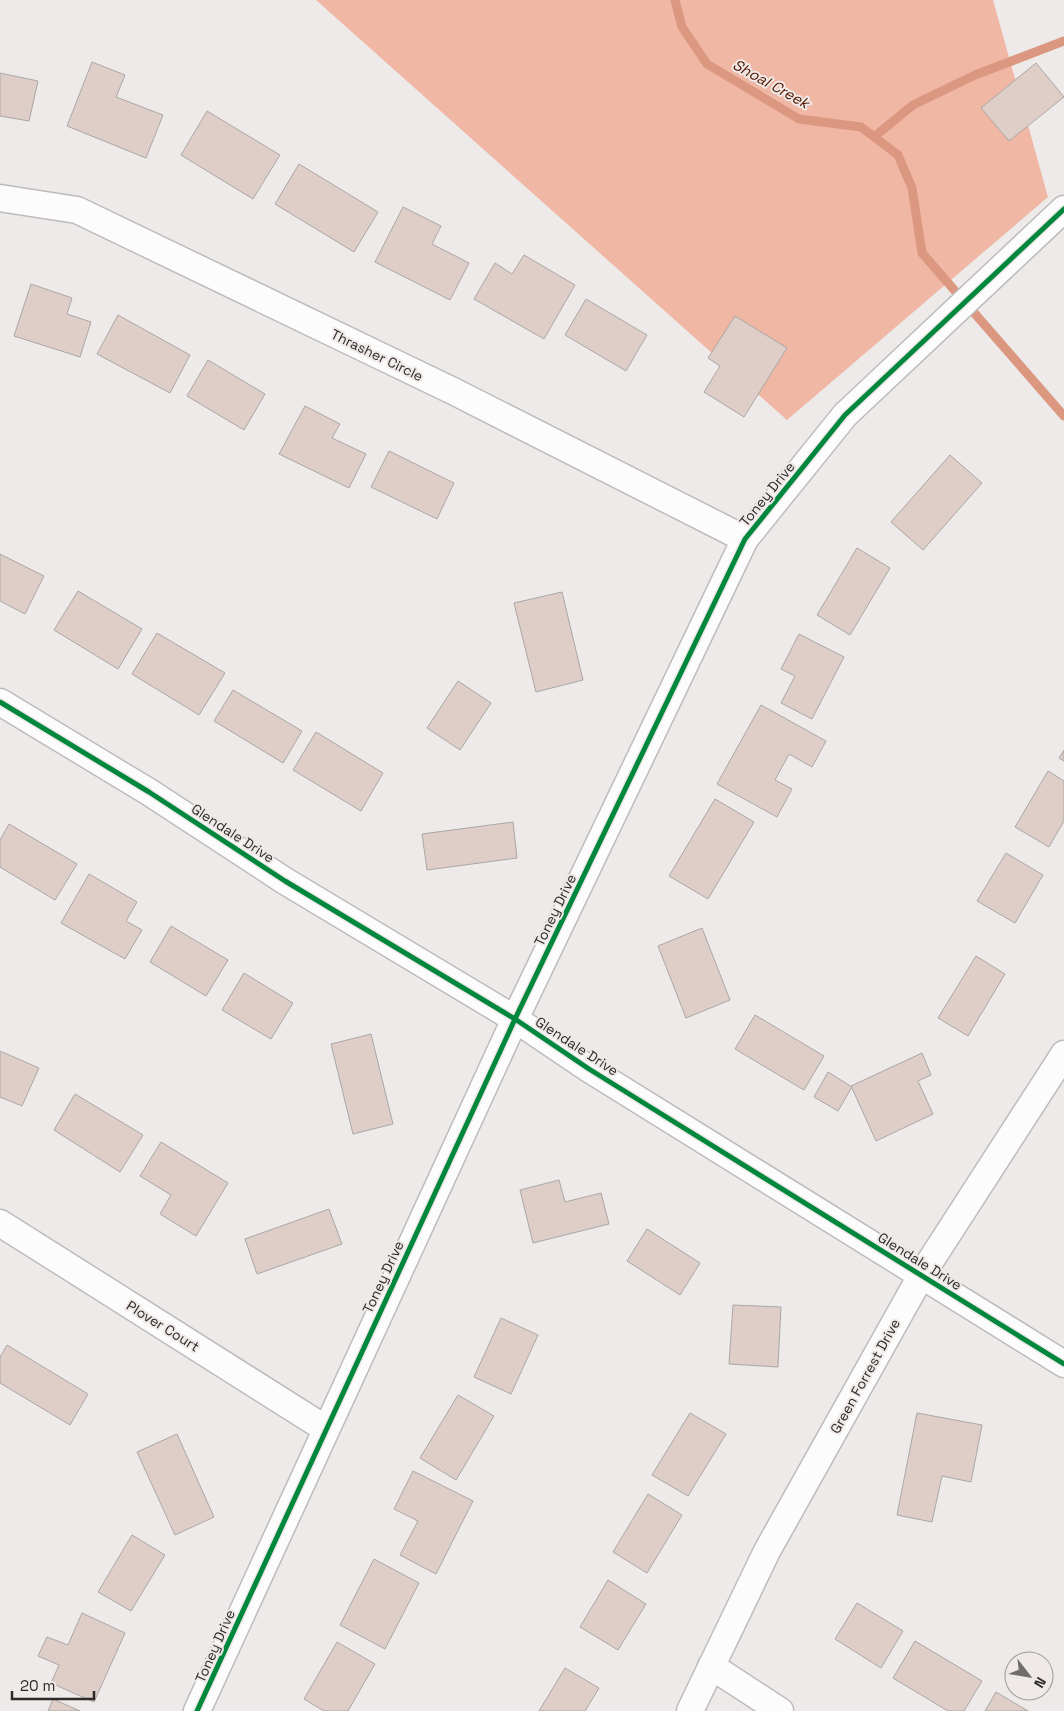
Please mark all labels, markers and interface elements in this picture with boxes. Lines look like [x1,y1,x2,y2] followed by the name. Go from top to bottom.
[730,55,815,113] water label: Shoal Creek
[328,325,426,385] street label: Thrasher Circle
[735,458,799,530] street label: Toney Drive
[188,799,278,867] street label: Glendale Drive
[530,871,580,949] street label: Toney Drive
[532,1012,622,1080] street label: Glendale Drive
[875,1228,965,1294] street label: Glendale Drive
[358,1238,408,1316] street label: Toney Drive
[123,1296,203,1356] street label: Plover Court
[826,1315,904,1437] street label: Green Forrest Drive
[191,1607,239,1685] street label: Toney Drive
[1004,1651,1054,1701] north arrow
[12,1668,95,1700] scale bar
[1030,1674,1050,1691] text: N
[20,1676,55,1695] text: 20 m

